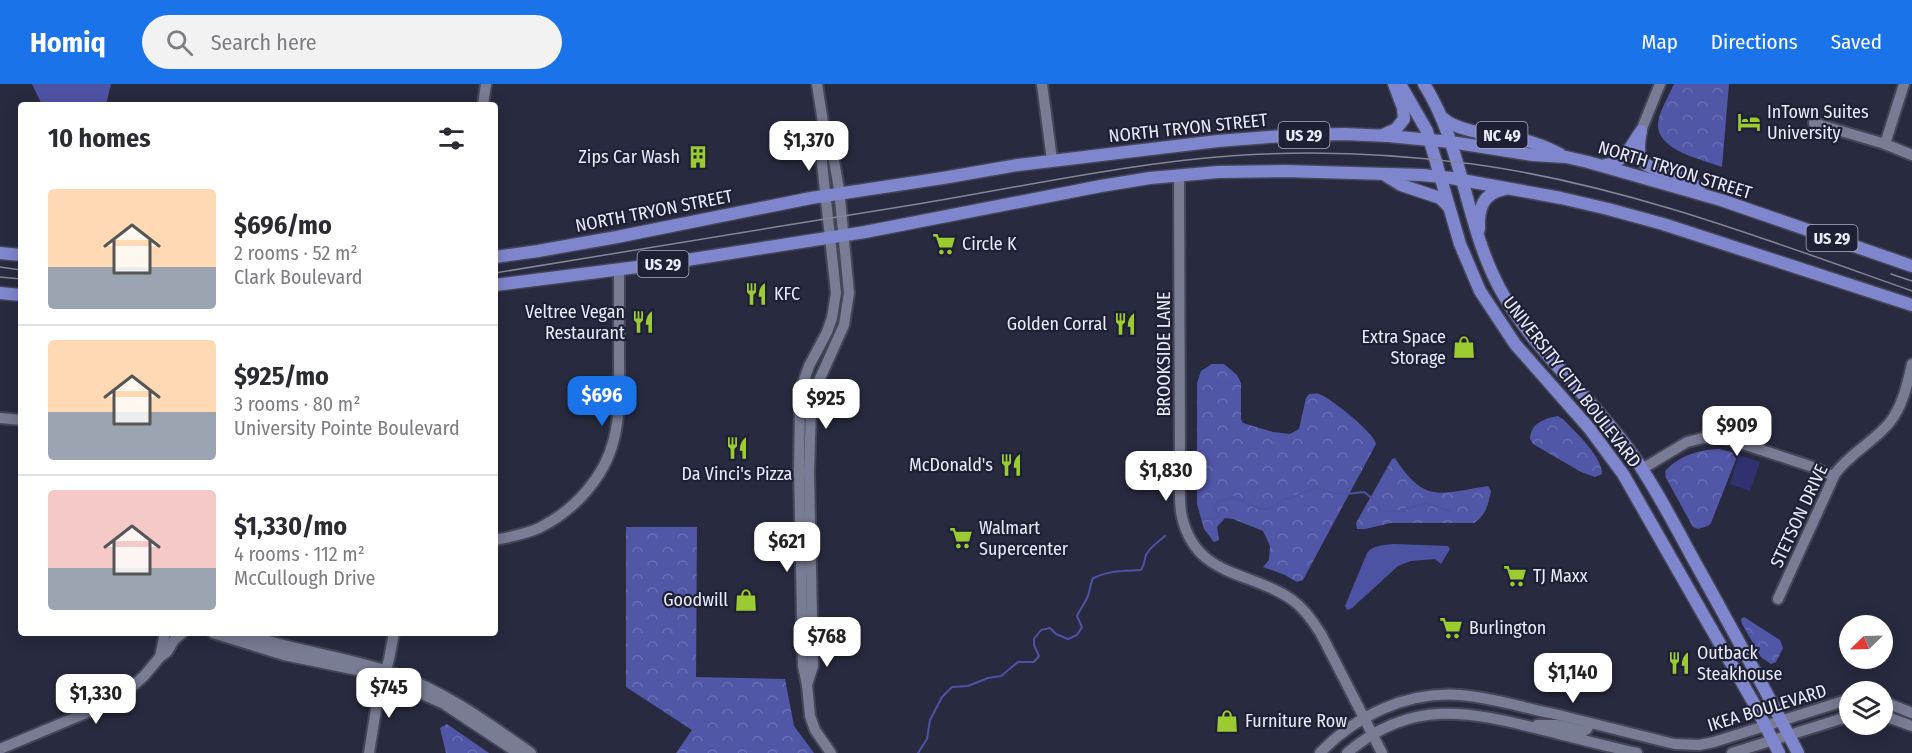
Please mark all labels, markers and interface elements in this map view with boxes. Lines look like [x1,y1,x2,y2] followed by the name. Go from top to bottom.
[142,15,562,69] search box
[30,26,106,59] text: Homiq
[163,26,196,59] icon: search
[211,29,317,56] text: Search here
[1641,29,1678,55] text: Map
[1711,29,1798,55] text: Directions
[1831,29,1882,55] text: Saved
[1767,101,1869,144] place label: InTown Suites University
[1107,109,1269,147] street label: NORTH TRYON STREET
[1736,109,1762,135] hotel icon: InTown Suites University
[760,121,858,172] pin: $1,370
[435,122,468,155] icon: filters
[1278,122,1330,148] road number: US 29
[1476,122,1528,148] road number: NC 49
[48,123,151,154] text: 10 homes
[783,128,835,152] text: $1,370
[1595,136,1755,204] street label: NORTH TRYON STREET
[685,144,711,170] building icon: Zips Car Wash
[578,146,680,168] place label: Zips Car Wash
[574,185,735,237] street label: NORTH TRYON STREET
[234,210,332,241] text: $696/mo
[96,213,168,285] icon: home
[1806,225,1858,251] road number: US 29
[931,231,957,257] supermarket icon: Circle K
[962,233,1017,255] place label: Circle K
[234,241,358,265] text: 2 rooms · 52 m²
[638,251,688,277] road number: US 29
[234,265,362,289] text: Clark Boulevard
[743,281,769,307] restaurant icon: KFC
[774,283,800,305] place label: KFC
[1153,291,1175,417] street label: BROOKSIDE LANE
[1498,292,1646,472] street label: UNIVERSITY CITY BOULEVARD
[525,301,625,344] place label: Veltree Vegan Restaurant
[630,309,656,335] restaurant icon: Veltree Vegan Restaurant
[1112,311,1138,337] restaurant icon: Golden Corral
[1007,313,1107,335] place label: Golden Corral
[1362,326,1446,369] place label: Extra Space Storage
[1451,334,1477,360] shop icon: Extra Space Storage
[234,361,329,392] text: $925/mo
[96,364,168,436] icon: home
[566,376,638,427] pin: $696
[790,379,862,430] pin: $925
[582,383,622,407] text: $696
[807,386,845,410] text: $925
[234,392,360,416] text: 3 rooms · 80 m²
[1701,406,1773,457] pin: $909
[1716,413,1758,437] text: $909
[234,416,460,440] text: University Pointe Boulevard
[724,435,750,461] restaurant icon: Da Vinci's Pizza
[1117,451,1215,502] pin: $1,830
[998,452,1024,478] restaurant icon: McDonald's
[909,454,993,476] place label: McDonald's
[1139,458,1193,482] text: $1,830
[1766,461,1832,571] street label: STETSON DRIVE
[682,463,793,485] place label: Da Vinci's Pizza
[234,511,347,542] text: $1,330/mo
[96,514,168,586] icon: home
[979,517,1069,560] place label: Walmart Supercenter
[751,522,823,573] pin: $621
[948,525,974,551] supermarket icon: Walmart Supercenter
[768,529,806,553] text: $621
[234,542,365,566] text: 4 rooms · 112 m²
[1502,563,1528,589] supermarket icon: TJ Maxx
[1533,565,1588,587] place label: TJ Maxx
[234,566,375,590] text: McCullough Drive
[733,587,759,613] shop icon: Goodwill
[663,589,728,611] place label: Goodwill
[1438,615,1464,641] supermarket icon: Burlington
[1839,615,1893,669] north arrow
[1839,615,1893,735] map controls
[791,617,863,668] pin: $768
[1469,617,1546,639] place label: Burlington
[808,624,846,648] text: $768
[1697,642,1783,685] place label: Outback Steakhouse
[1666,650,1692,676] restaurant icon: Outback Steakhouse
[1524,653,1622,704] pin: $1,140
[1548,660,1598,684] text: $1,140
[353,668,425,719] pin: $745
[47,674,145,725] pin: $1,330
[370,675,408,699] text: $745
[1705,679,1829,737] street label: IKEA BOULEVARD
[70,681,122,705] text: $1,330
[1839,681,1893,735] button: layers
[1214,708,1240,734] shop icon: Furniture Row
[1245,710,1347,732] place label: Furniture Row

